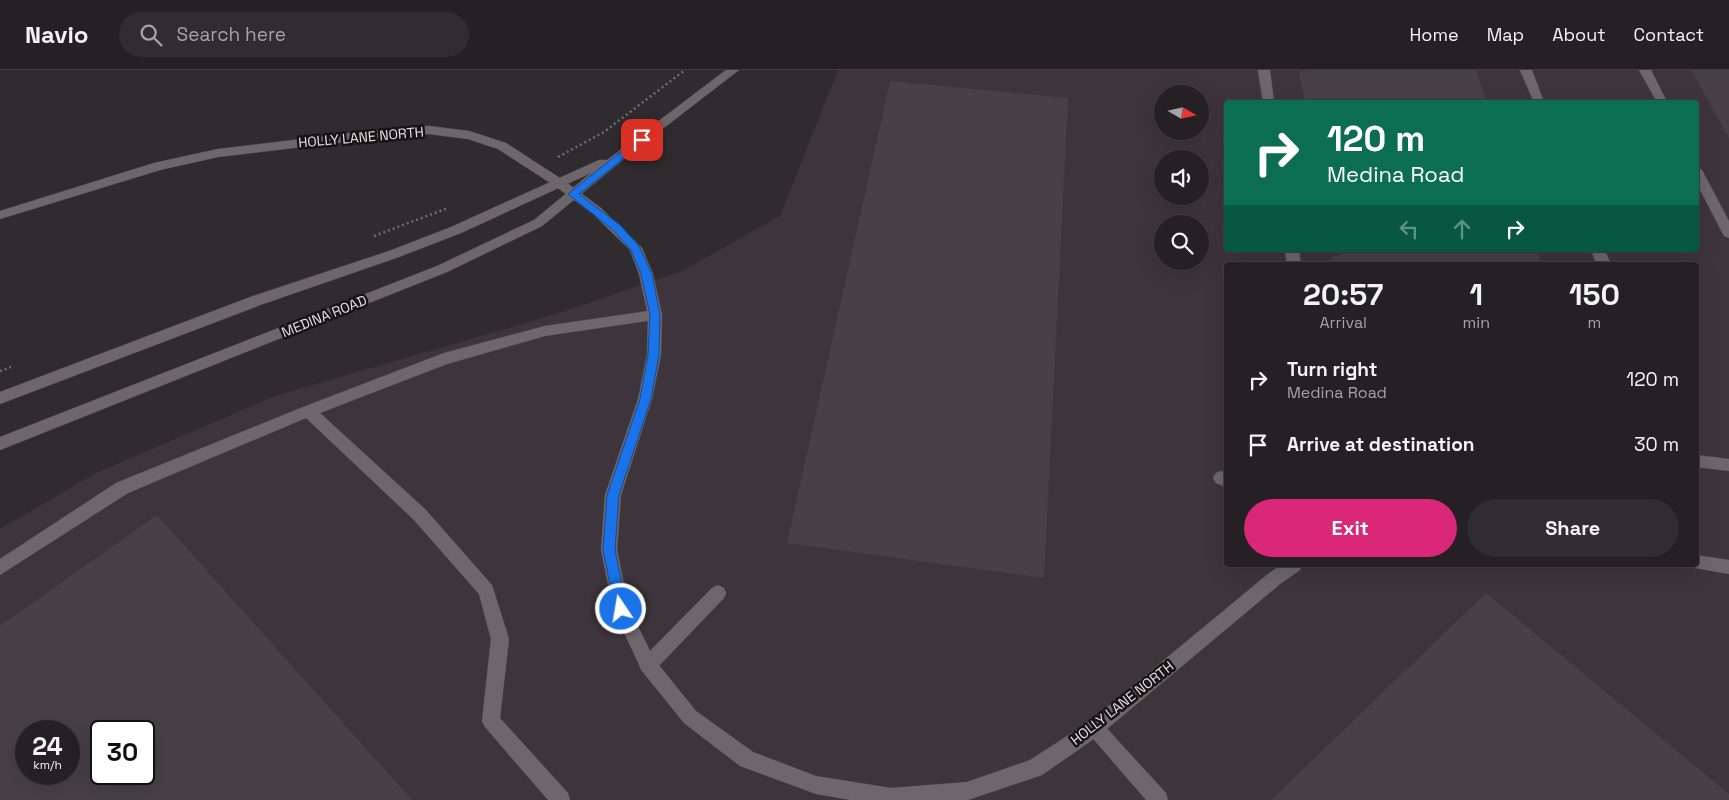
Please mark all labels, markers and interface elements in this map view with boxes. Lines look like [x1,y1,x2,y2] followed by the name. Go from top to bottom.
[119,12,469,57] search box
[25,19,89,50] text: Navio
[137,21,165,49] icon: search
[177,22,286,47] text: Search here
[1410,23,1459,46] text: Home
[1487,23,1524,46] text: Map
[1552,23,1606,46] text: About
[1634,23,1704,46] text: Contact
[1154,85,1209,140] north arrow
[1154,85,1209,270] map controls
[1327,117,1425,161] text: 120 m
[621,119,663,161] pin
[1244,120,1309,185] icon: right
[297,123,425,151] street label: HOLLY LANE NORTH
[628,126,656,154] icon: arrive
[1154,150,1209,205] button: sound
[1327,160,1464,188] text: Medina Road
[1154,215,1209,270] button: search
[1395,215,1423,243] icon: left
[1448,215,1476,243] icon: ahead
[1501,215,1529,243] icon: right
[1303,275,1383,314] text: 20:57
[1469,275,1483,314] text: 1
[1569,275,1620,314] text: 150
[279,291,369,341] street label: MEDINA ROAD
[1319,312,1367,333] text: Arrival
[1462,312,1490,333] text: min
[1588,312,1601,333] text: m
[1287,357,1377,382] text: Turn right
[1244,366,1272,394] icon: right
[1626,367,1679,392] text: 120 m
[1287,382,1387,403] text: Medina Road
[1244,431,1272,459] icon: arrive
[1287,432,1475,457] text: Arrive at destination
[1634,432,1679,457] text: 30 m
[1244,499,1457,557] button: Exit
[1467,499,1679,557] button: Share
[594,582,646,634] position arrow
[1067,657,1177,749] street label: HOLLY LANE NORTH
[90,720,155,785] speed limit sign: 30
[32,730,63,762] text: 24
[33,757,62,773] text: km/h

